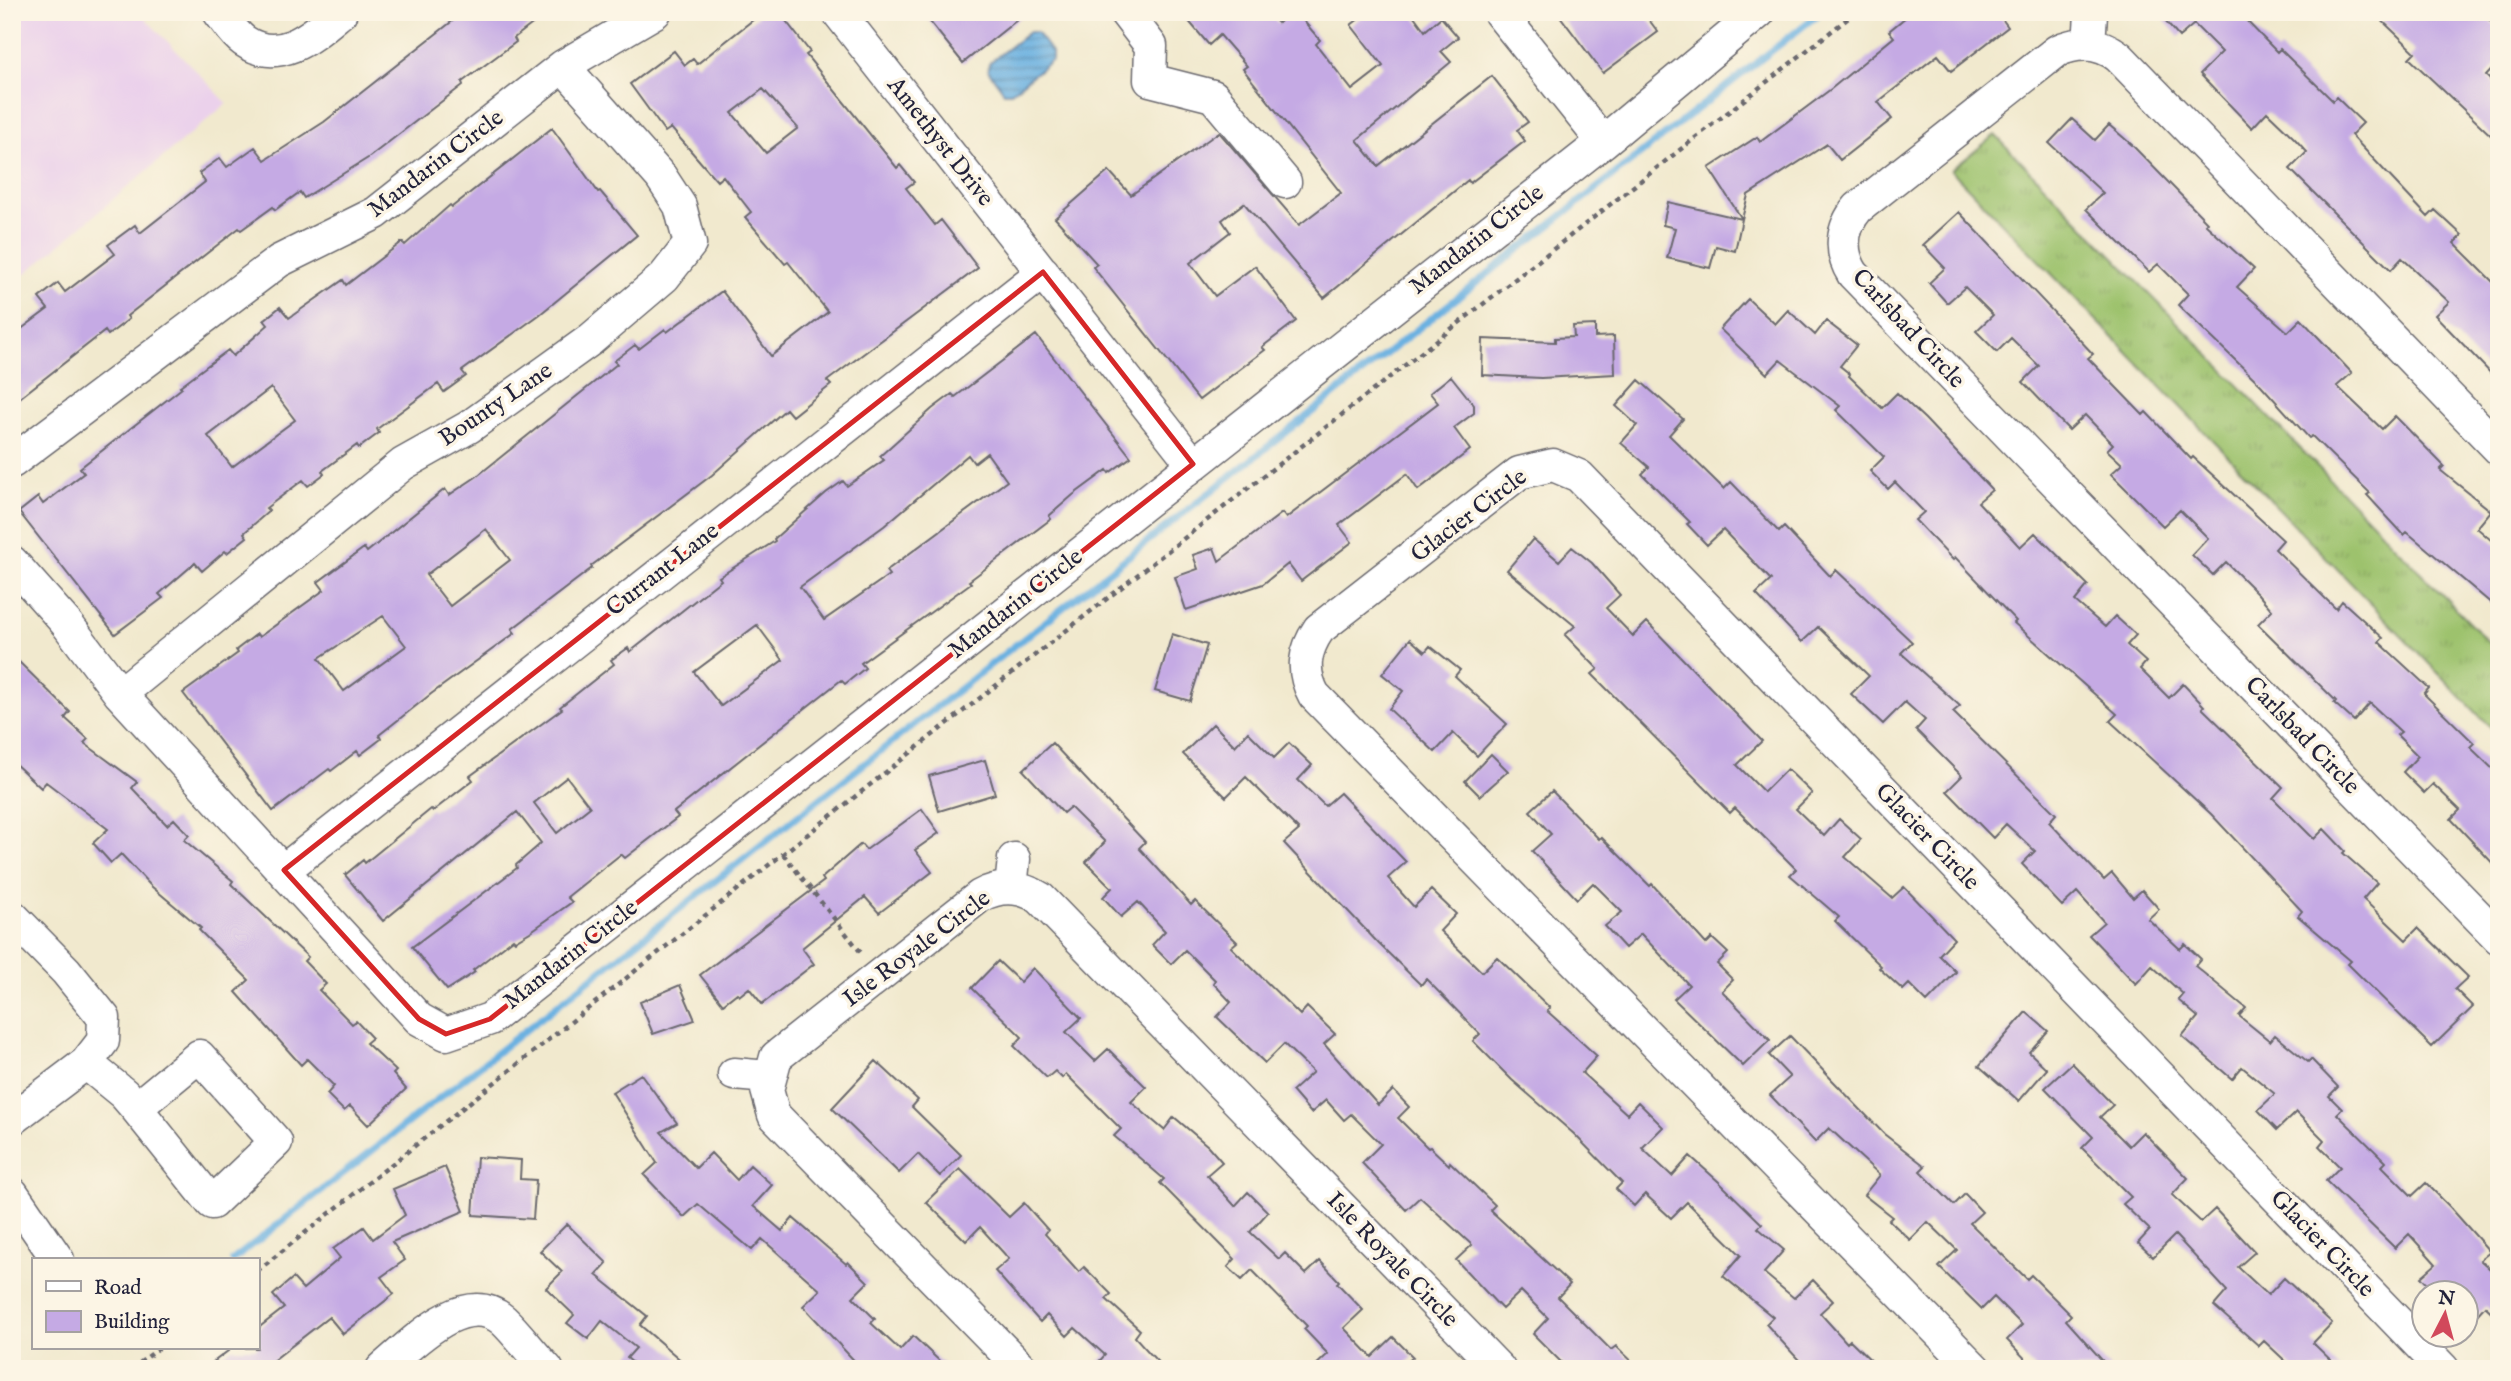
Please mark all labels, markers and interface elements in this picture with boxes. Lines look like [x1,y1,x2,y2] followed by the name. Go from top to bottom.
[879,70,1000,213] street label: Amethyst Drive
[362,103,510,225] street label: Mandarin Circle
[1404,178,1550,302] street label: Mandarin Circle
[1845,263,1971,395] street label: Carlsbad Circle
[433,356,559,454] street label: Bounty Lane
[1405,462,1533,570] street label: Glacier Circle
[600,516,726,624] street label: Currant Lane
[943,542,1089,666] street label: Mandarin Circle
[2238,670,2366,802] street label: Carlsbad Circle
[1868,777,1986,897] street label: Glacier Circle
[837,883,997,1015] street label: Isle Royale Circle
[498,893,644,1017] street label: Mandarin Circle
[2263,1184,2381,1304] street label: Glacier Circle
[1319,1186,1465,1334] street label: Isle Royale Circle
[32,1258,259,1350] legend
[94,1275,142,1302] text: Road
[2410,1280,2480,1350] north arrow
[2436,1286,2457,1312] text: N
[94,1309,170,1336] text: Building

